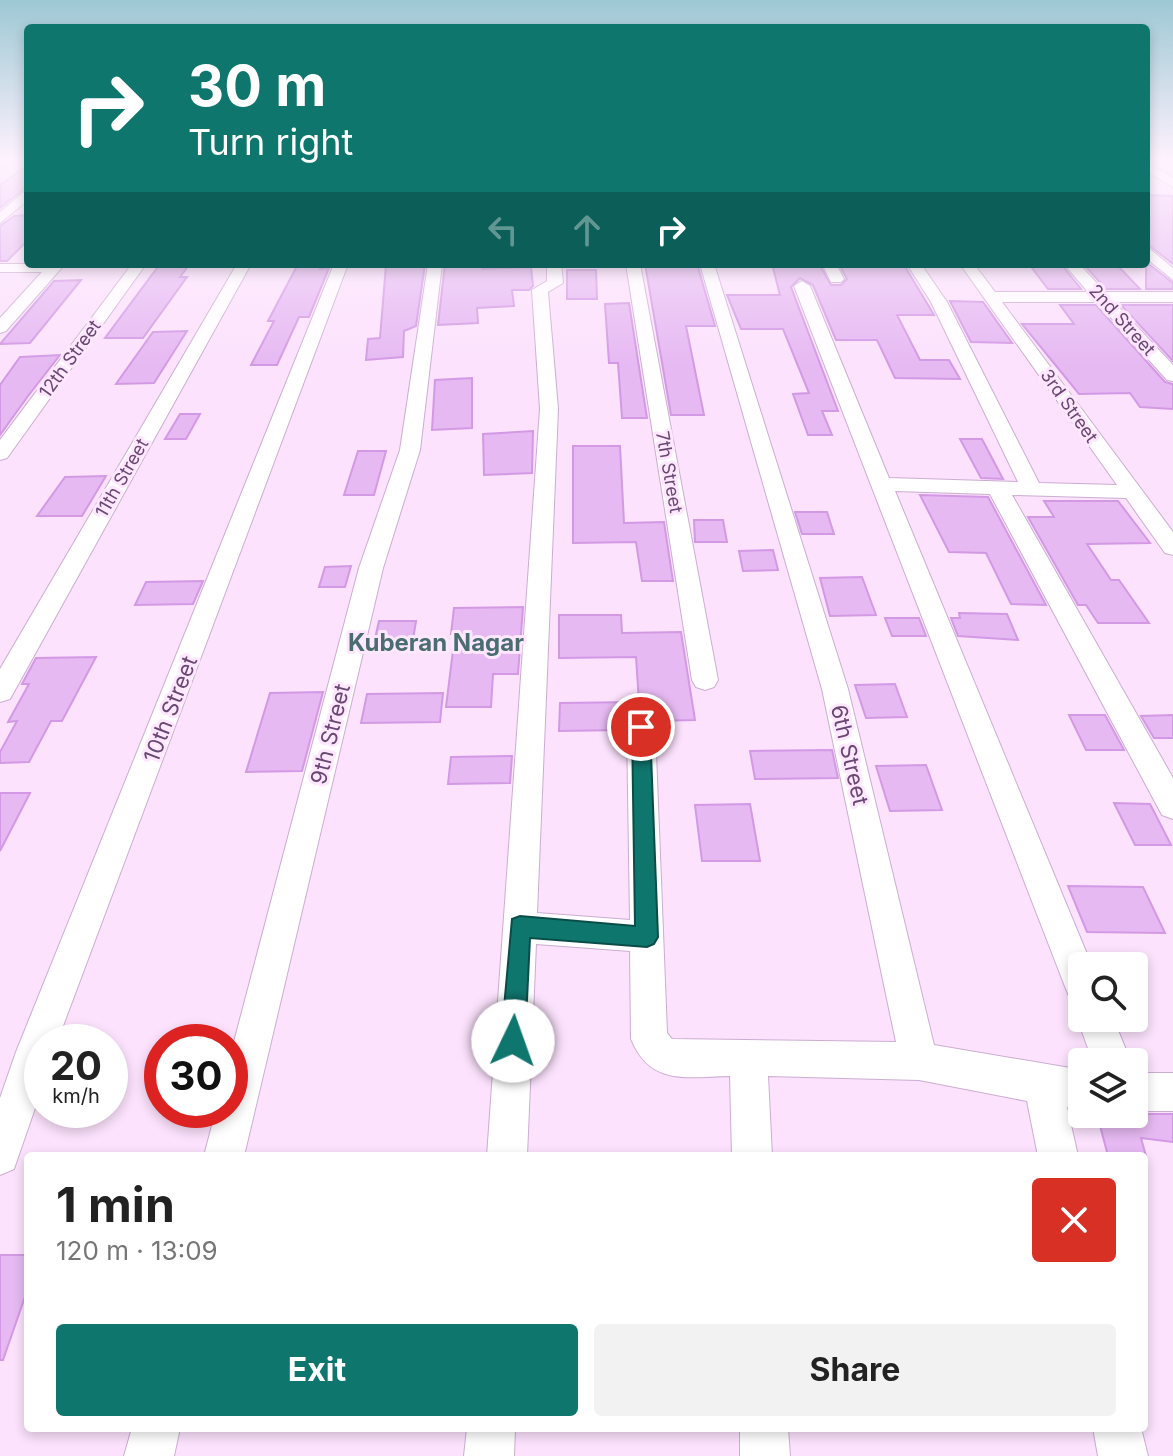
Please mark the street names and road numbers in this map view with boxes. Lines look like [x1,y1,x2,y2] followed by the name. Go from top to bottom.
[1085,280,1160,360] street label: 2nd Street
[34,316,105,402] street label: 12th Street
[1037,365,1102,446] street label: 3rd Street
[652,429,687,515] street label: 7th Street
[91,435,153,521] street label: 11th Street
[138,652,202,766] street label: 10th Street
[305,681,355,787] street label: 9th Street
[826,702,874,808] street label: 6th Street

